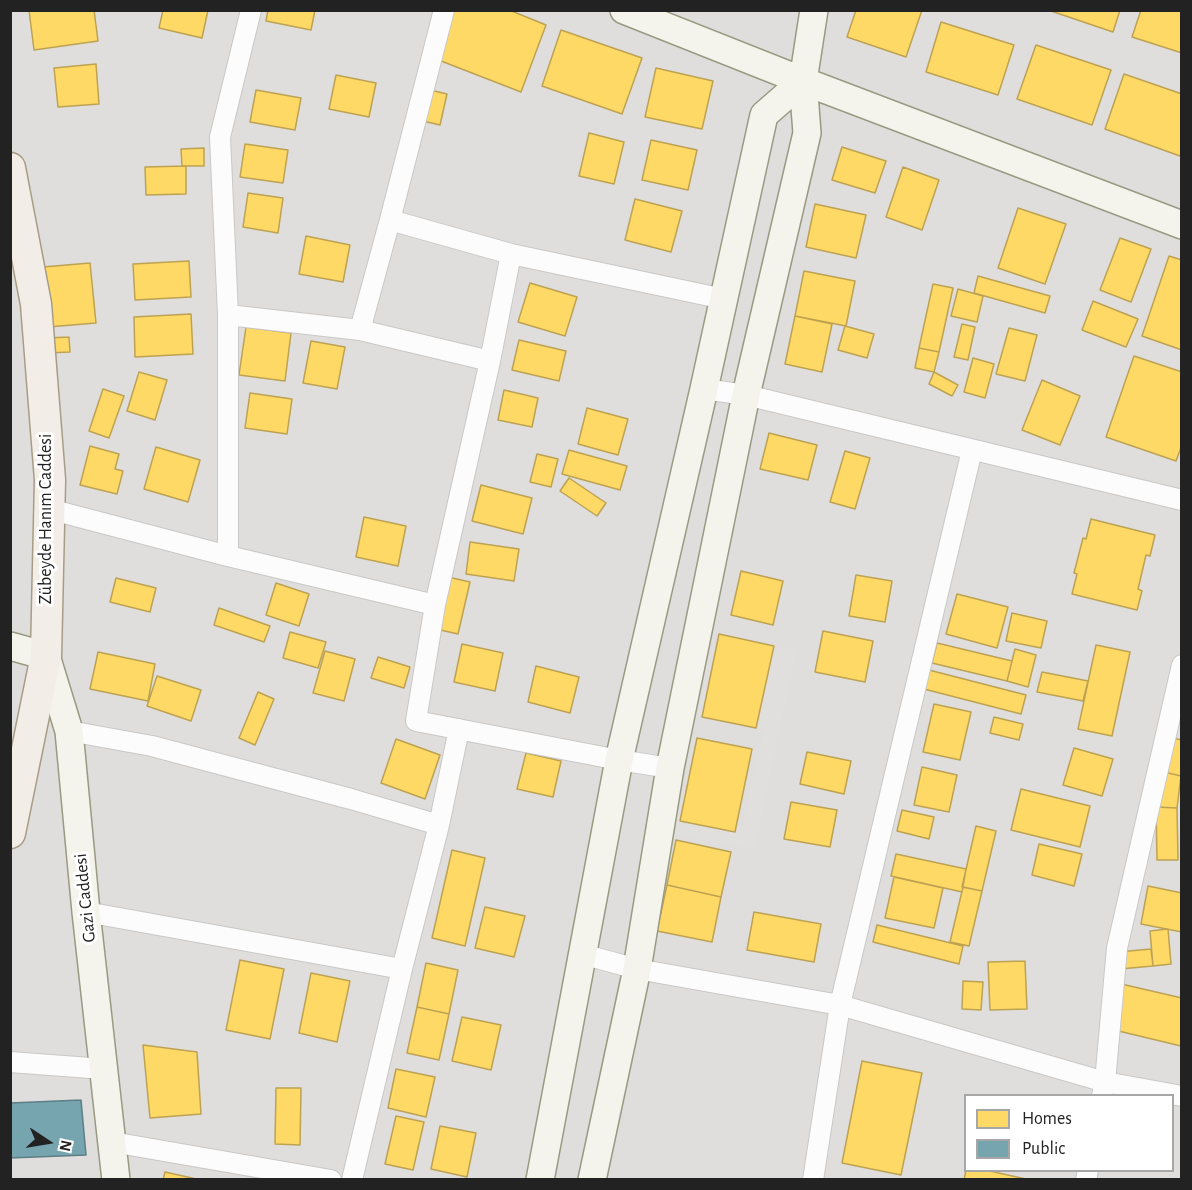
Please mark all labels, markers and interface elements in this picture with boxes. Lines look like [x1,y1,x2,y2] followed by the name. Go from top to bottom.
[35,434,57,604] street label: Zübeyde Hanım Caddesi
[70,852,100,944] street label: Gazi Caddesi
[964,1094,1174,1172] legend
[1022,1110,1072,1128] text: Homes
[18,1112,78,1172] north arrow
[57,1139,75,1153] text: N
[1022,1140,1065,1158] text: Public

